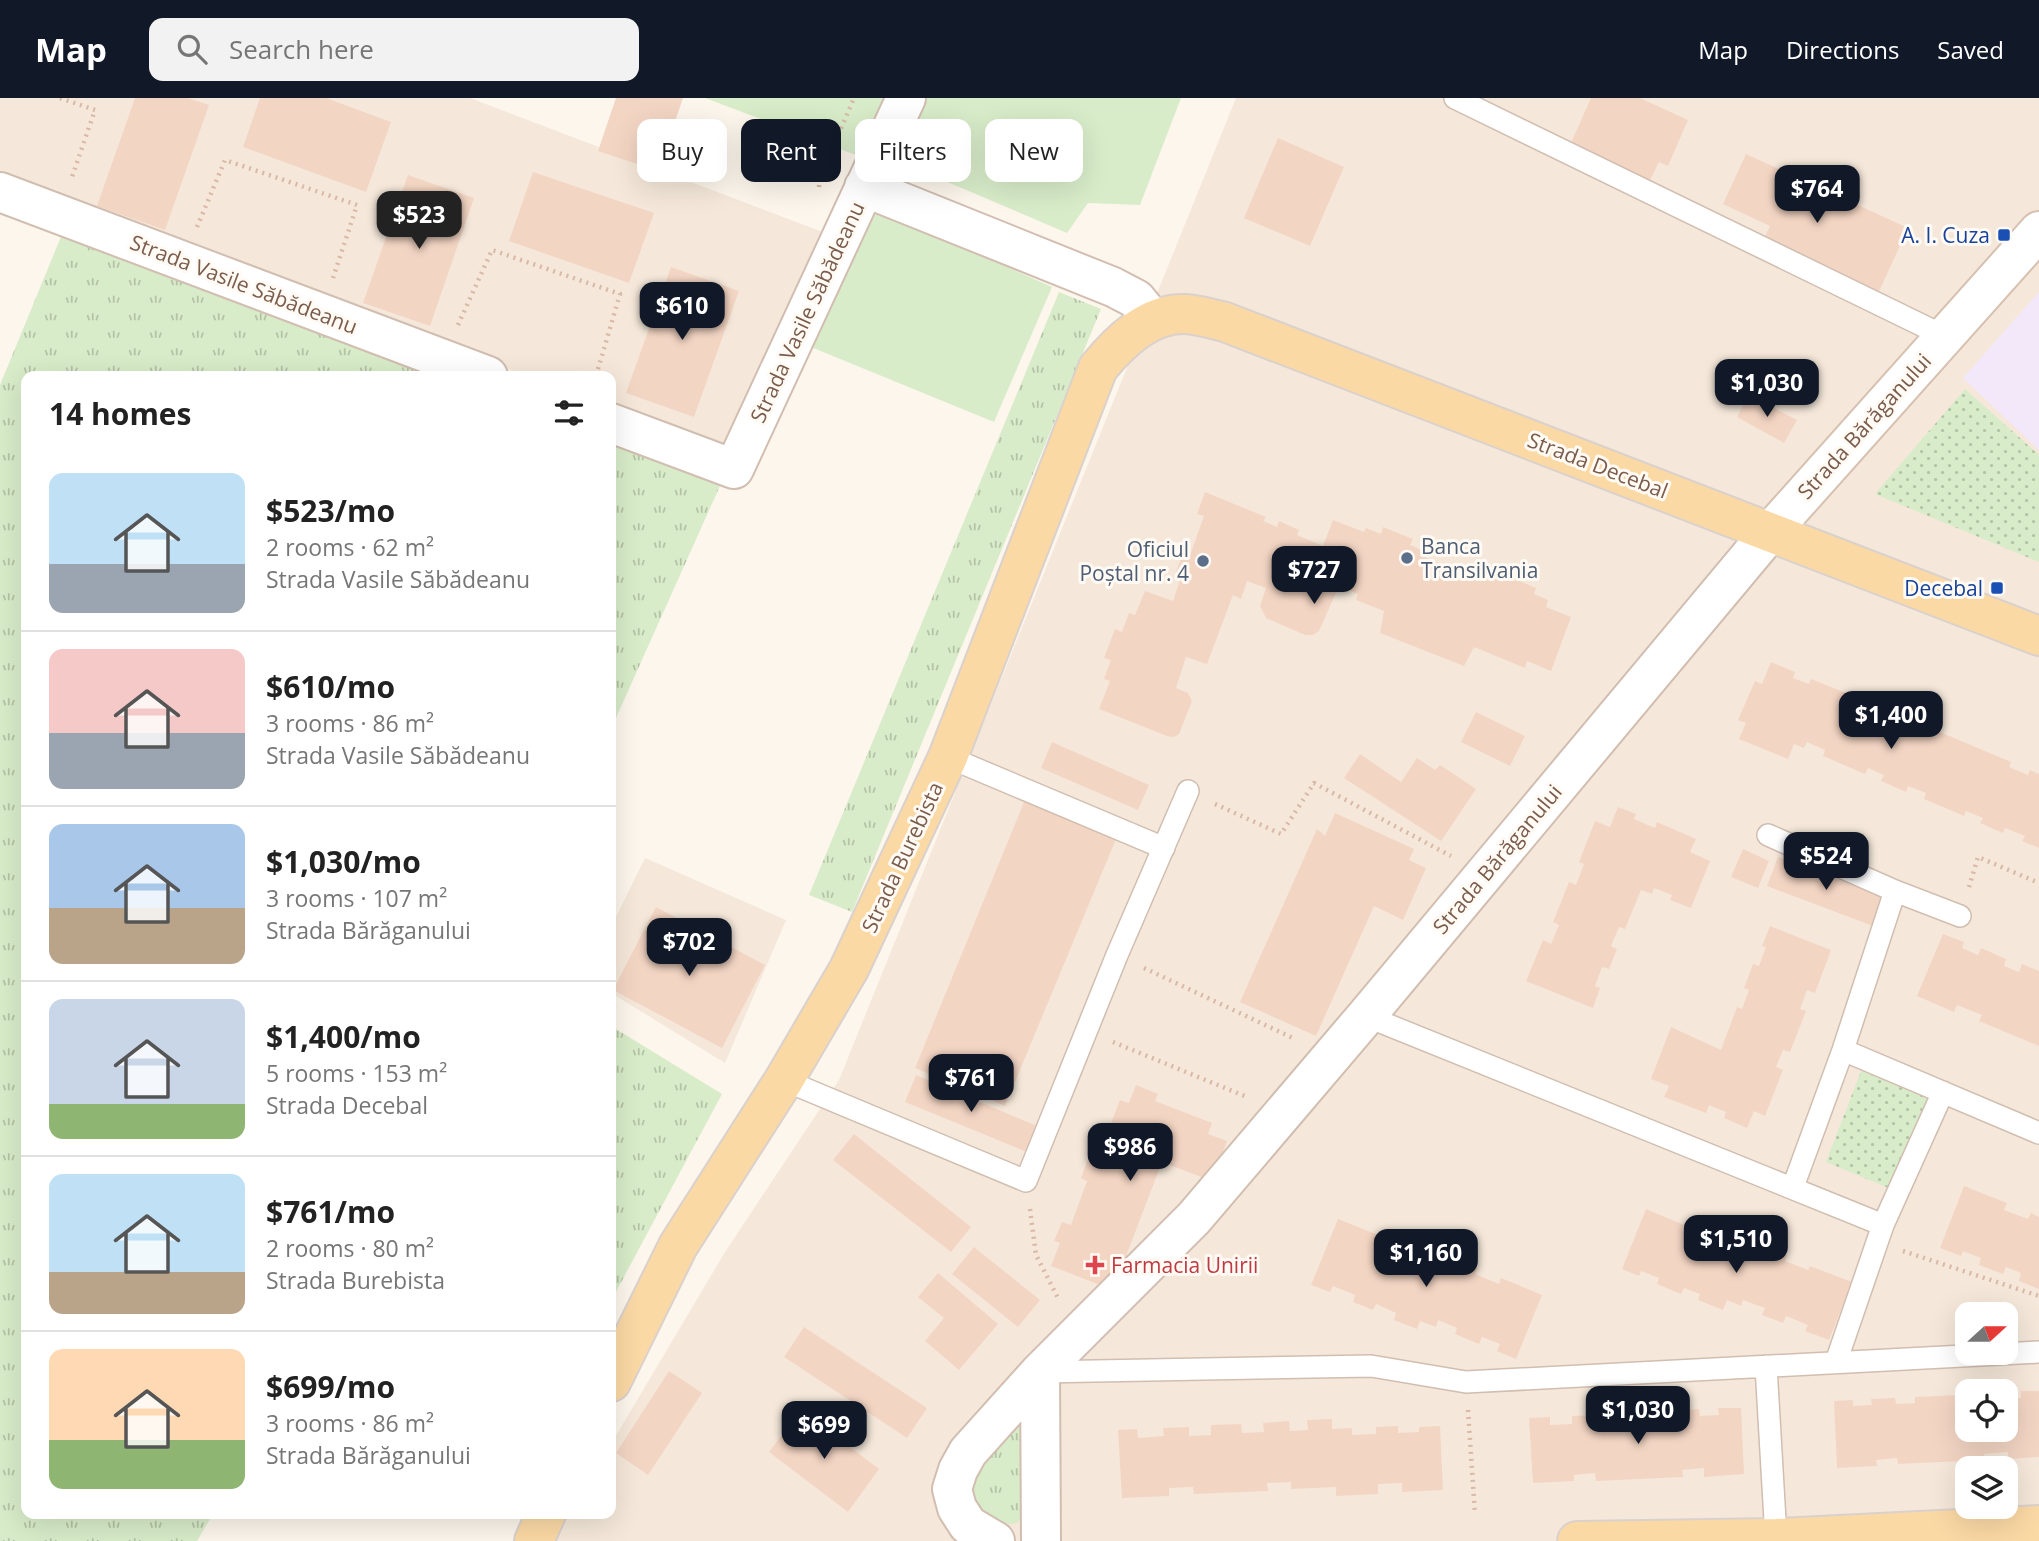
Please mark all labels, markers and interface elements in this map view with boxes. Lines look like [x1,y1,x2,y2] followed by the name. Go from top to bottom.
[149,18,639,81] search box
[35,27,107,72] text: Map
[173,30,211,68] icon: search
[229,31,374,67] text: Search here
[1698,33,1748,66] text: Map
[1786,33,1899,66] text: Directions
[1937,33,2004,66] text: Saved
[637,119,727,182] chip: Buy
[741,119,841,182] chip: Rent
[855,119,971,182] chip: Filters
[985,119,1083,182] chip: New
[1776,166,1858,225] pin: $764
[1791,172,1843,204] text: $764
[378,192,460,251] pin: $523
[743,197,871,427] street label: Strada Vasile Săbădeanu
[393,198,445,230] text: $523
[1901,221,1990,249] place label: A. I. Cuza
[1996,227,2012,243] marker: A. I. Cuza
[126,228,362,340] street label: Strada Vasile Săbădeanu
[641,282,723,342] pin: $610
[656,289,708,321] text: $610
[1791,347,1937,505] street label: Strada Bărăganului
[1710,360,1824,419] pin: $1,030
[1731,366,1803,398] text: $1,030
[49,393,192,434] text: 14 homes
[550,394,588,432] icon: filters
[1524,425,1672,505] street label: Strada Decebal
[266,490,395,531] text: $523/mo
[105,501,189,585] icon: home
[266,531,434,563] text: 2 rooms · 62 m²
[1421,532,1538,584] place label: Banca Transilvania
[1079,535,1189,587] place label: Oficiul Poștal nr. 4
[1273,546,1355,606] pin: $727
[1399,550,1415,566] marker: Banca Transilvania
[1195,553,1211,569] marker: Oficiul Poștal nr. 4
[1288,553,1340,585] text: $727
[266,563,530,595] text: Strada Vasile Săbădeanu
[1904,574,1983,602] place label: Decebal
[1989,580,2005,596] marker: Decebal
[266,666,395,707] text: $610/mo
[105,677,189,761] icon: home
[1834,692,1948,751] pin: $1,400
[1855,698,1927,730] text: $1,400
[266,707,434,739] text: 3 rooms · 86 m²
[266,739,530,771] text: Strada Vasile Săbădeanu
[855,777,949,937] street label: Strada Burebista
[1426,778,1568,940] street label: Strada Bărăganului
[1785,832,1867,892] pin: $524
[1800,839,1852,871] text: $524
[266,841,421,882] text: $1,030/mo
[105,852,189,936] icon: home
[266,882,447,914] text: 3 rooms · 107 m²
[266,914,471,946] text: Strada Bărăganului
[648,918,730,978] pin: $702
[663,925,715,957] text: $702
[266,1016,421,1057] text: $1,400/mo
[105,1027,189,1111] icon: home
[930,1054,1012,1114] pin: $761
[266,1057,447,1089] text: 5 rooms · 153 m²
[945,1061,997,1093] text: $761
[266,1089,428,1121] text: Strada Decebal
[1089,1124,1171,1183] pin: $986
[1104,1130,1156,1162] text: $986
[266,1191,395,1232] text: $761/mo
[105,1202,189,1286] icon: home
[1679,1216,1793,1275] pin: $1,510
[1700,1222,1772,1254] text: $1,510
[1369,1230,1483,1289] pin: $1,160
[266,1232,434,1264] text: 2 rooms · 80 m²
[1390,1236,1462,1268] text: $1,160
[1111,1251,1258,1279] place label: Farmacia Unirii
[1085,1255,1105,1275] marker: Farmacia Unirii
[266,1264,445,1296] text: Strada Burebista
[1955,1302,2018,1365] north arrow
[1955,1302,2018,1519] map controls
[266,1366,395,1407] text: $699/mo
[105,1377,189,1461] icon: home
[1955,1379,2018,1442] button: locate
[1581,1386,1695,1446] pin: $1,030
[1602,1393,1674,1425] text: $1,030
[783,1402,865,1461] pin: $699
[266,1407,434,1439] text: 3 rooms · 86 m²
[798,1408,850,1440] text: $699
[266,1439,471,1471] text: Strada Bărăganului
[1955,1456,2018,1519] button: layers

